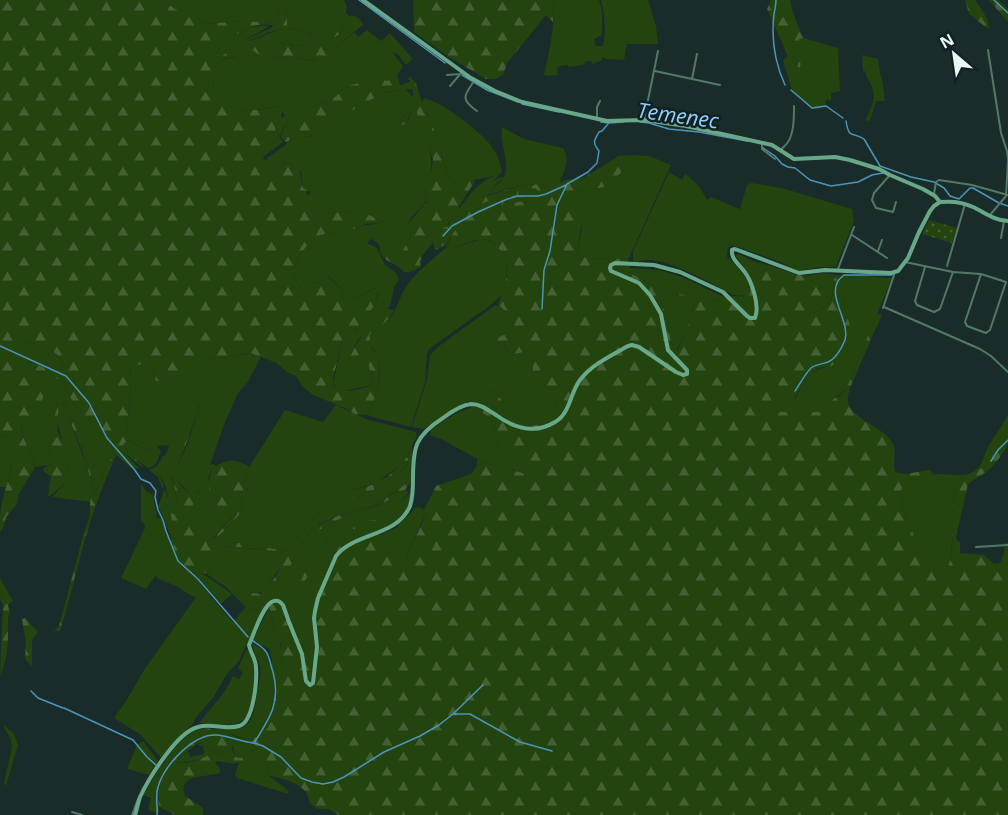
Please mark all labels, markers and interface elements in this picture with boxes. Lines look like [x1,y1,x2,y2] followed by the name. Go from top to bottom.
[924,24,984,84] north arrow
[936,28,958,54] text: N
[636,95,721,135] water label: Temenec

